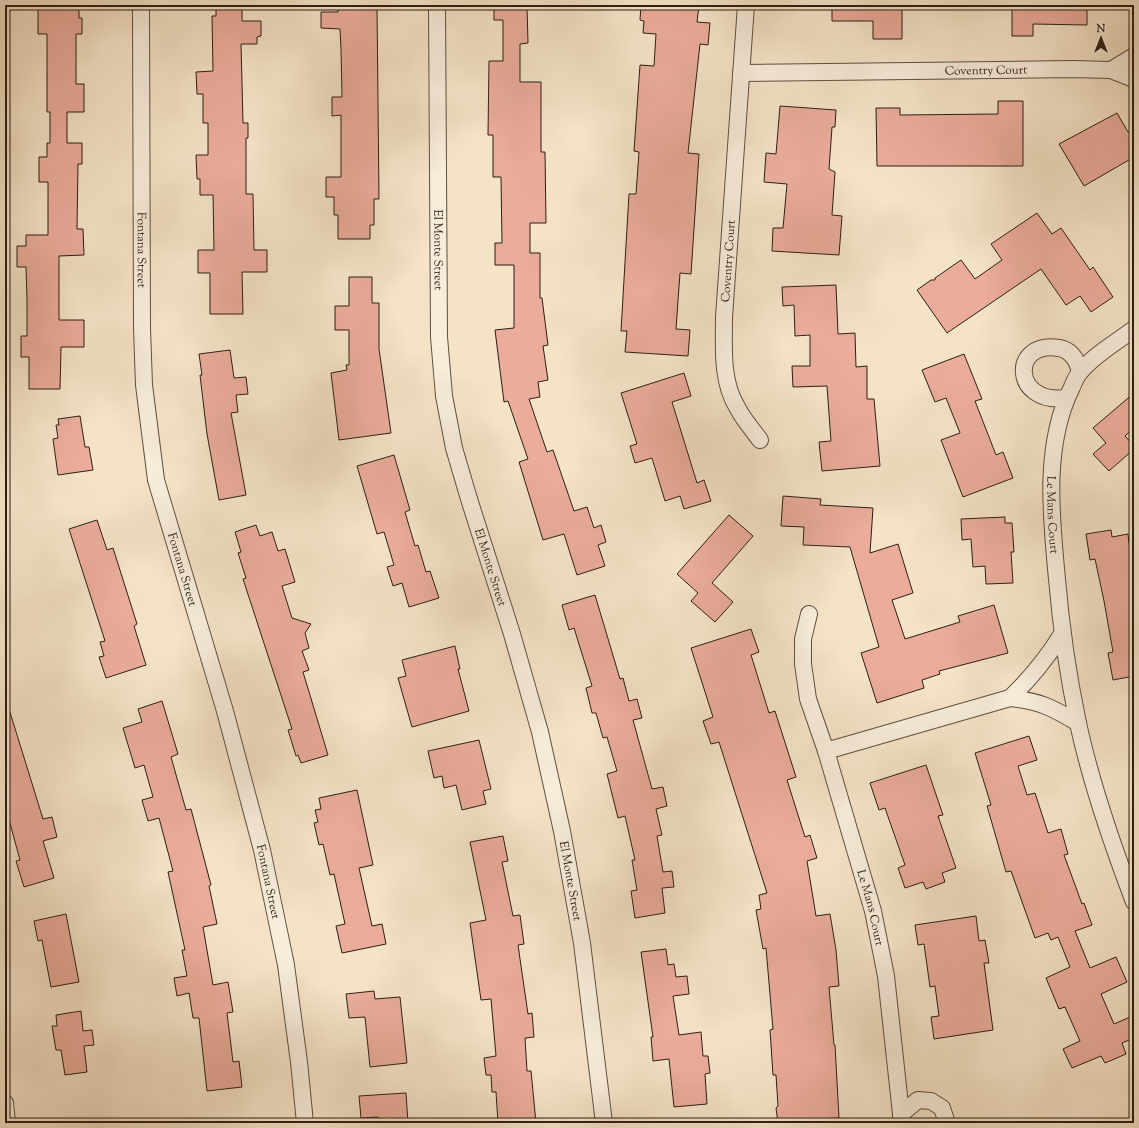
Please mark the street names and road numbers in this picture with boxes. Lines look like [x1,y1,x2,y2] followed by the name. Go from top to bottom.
[945,62,1027,81] street label: Coventry Court
[428,210,447,291] street label: El Monte Street
[132,212,150,288] street label: Fontana Street
[717,219,741,303] street label: Coventry Court
[1041,476,1063,555] street label: Le Mans Court
[469,526,511,609] street label: El Monte Street
[162,531,201,609] street label: Fontana Street
[554,840,586,922] street label: El Monte Street
[251,842,284,921] street label: Fontana Street
[851,868,888,947] street label: Le Mans Court

